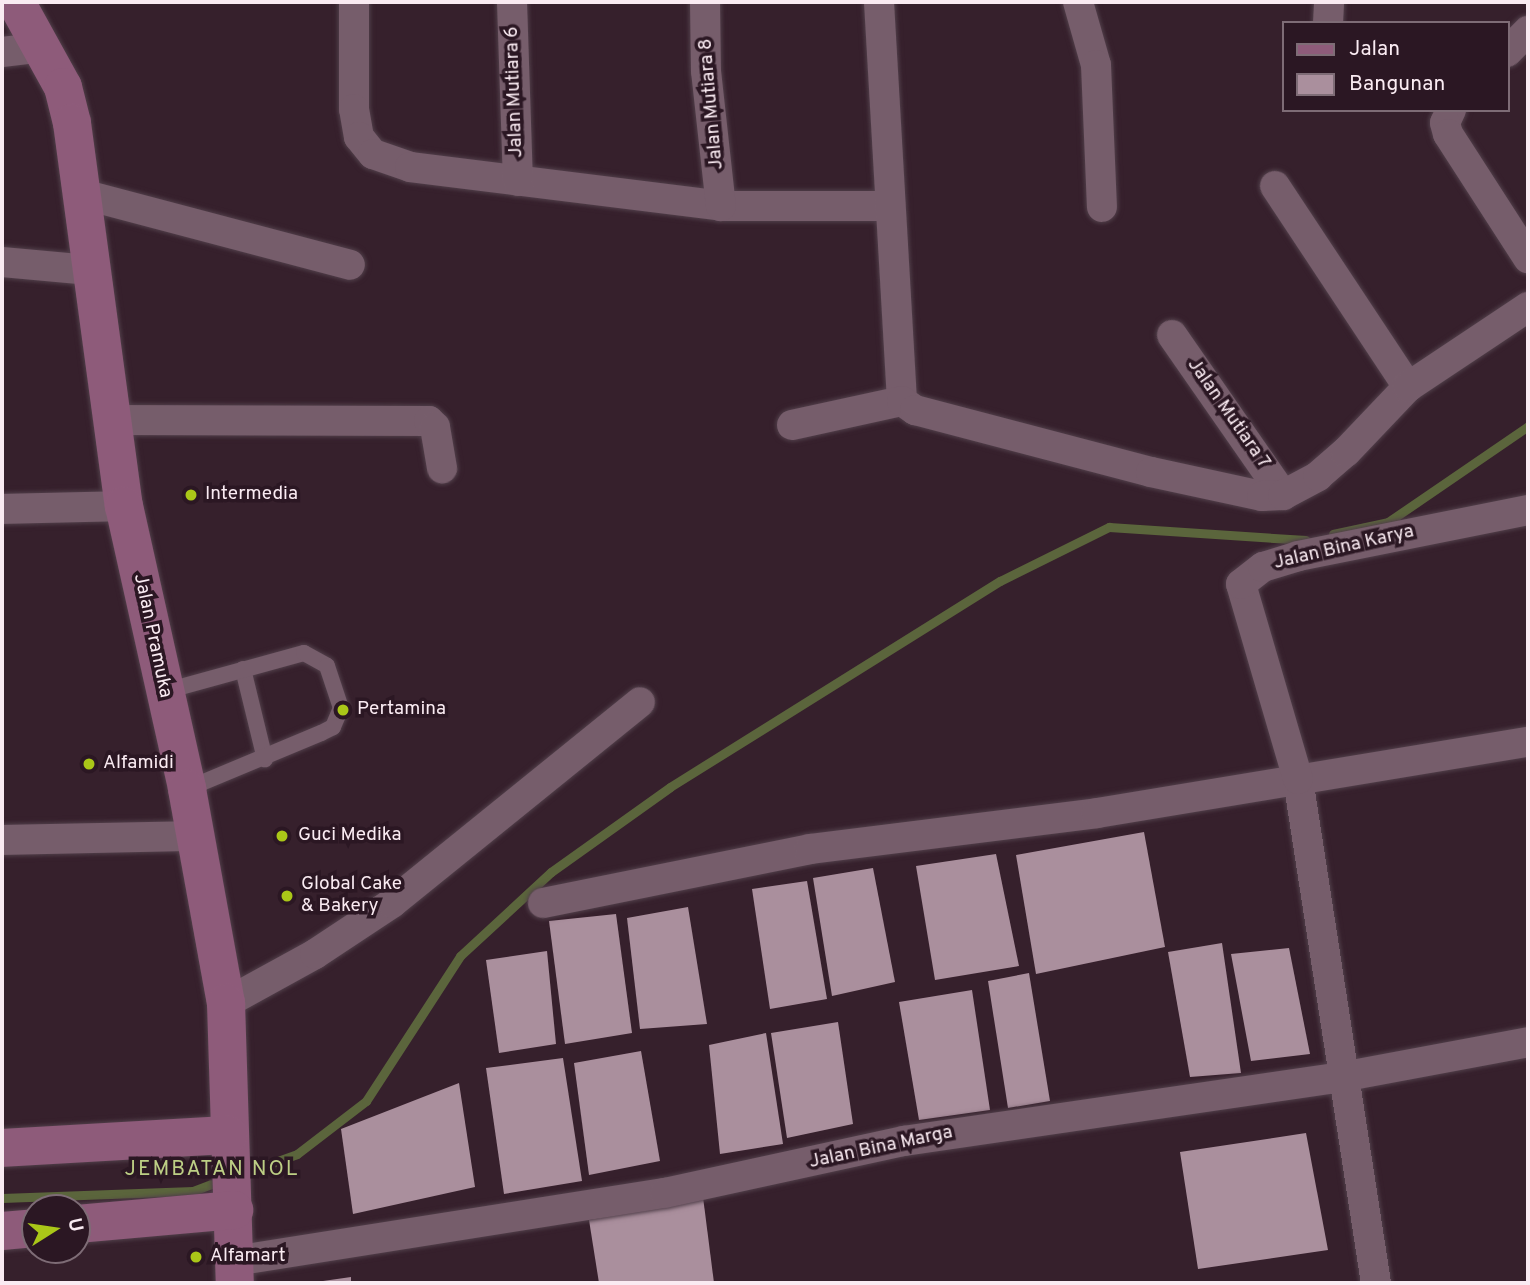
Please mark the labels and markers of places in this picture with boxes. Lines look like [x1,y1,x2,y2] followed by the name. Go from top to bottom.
[205,484,298,506] place label: Intermedia
[183,487,199,503] marker: Intermedia
[357,699,446,721] place label: Pertamina
[335,702,351,718] marker: Pertamina
[103,753,174,775] place label: Alfamidi
[81,756,97,772] marker: Alfamidi
[298,825,401,847] place label: Guci Medika
[272,826,292,846] marker: Guci Medika
[301,874,402,918] place label: Global Cake & Bakery
[279,888,295,904] marker: Global Cake & Bakery
[210,1246,286,1268] place label: Alfamart
[188,1249,204,1265] marker: Alfamart

